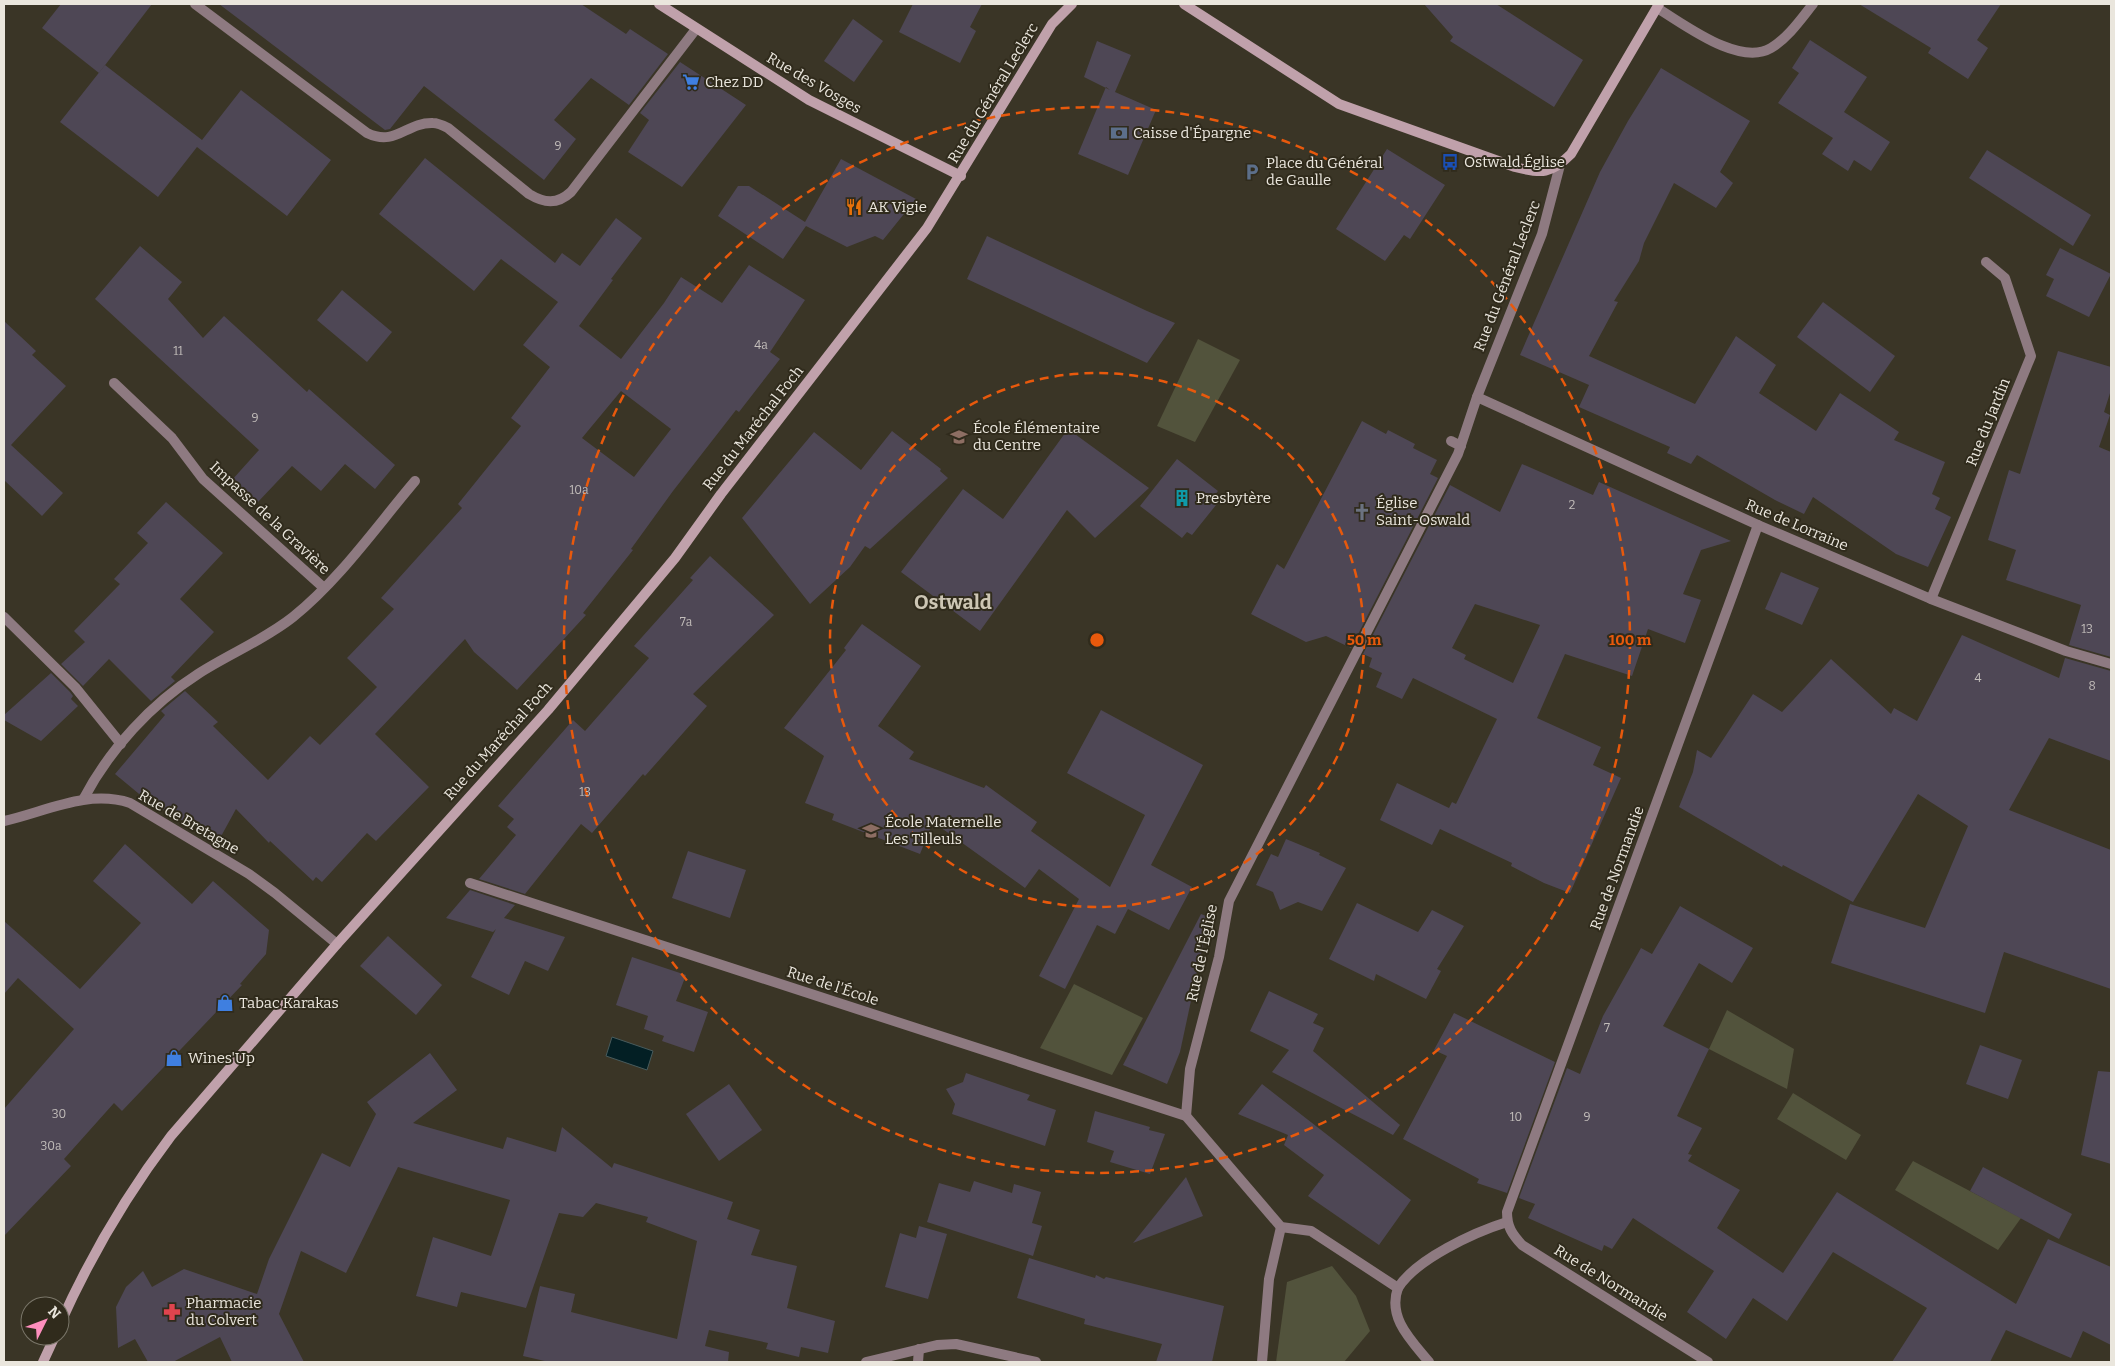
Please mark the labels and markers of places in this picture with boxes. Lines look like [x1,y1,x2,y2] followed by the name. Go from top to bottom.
[681,72,701,92] supermarket icon: Chez DD
[705,73,764,91] place label: Chez DD
[1109,123,1129,143] bank icon: Caisse d'Épargne
[1133,124,1251,142] place label: Caisse d'Épargne
[1440,152,1460,172] bus stop icon: Ostwald Église
[1464,153,1565,171] place label: Ostwald Église
[1266,154,1383,189] place label: Place du Général de Gaulle
[1242,162,1262,182] parking icon: Place du Général de Gaulle
[844,197,864,217] restaurant icon: AK Vigie
[868,198,927,216] place label: AK Vigie
[973,419,1100,454] place label: École Élémentaire du Centre
[949,427,969,447] school or university icon: École Élémentaire du Centre
[1172,488,1192,508] building icon: Presbytère
[1196,489,1271,507] place label: Presbytère
[1376,494,1470,529] place label: Église Saint-Oswald
[1352,502,1372,522] church icon: Église Saint-Oswald
[1088,631,1106,649] centre of rings
[885,813,1001,848] place label: École Maternelle Les Tilleuls
[861,821,881,841] school or university icon: École Maternelle Les Tilleuls
[215,993,235,1013] shop icon: Tabac Karakas
[239,994,339,1012] place label: Tabac Karakas
[164,1048,184,1068] shop icon: Wines'Up
[188,1049,255,1067] place label: Wines'Up
[186,1294,261,1329] place label: Pharmacie du Colvert
[162,1302,182,1322] pharmacy icon: Pharmacie du Colvert

